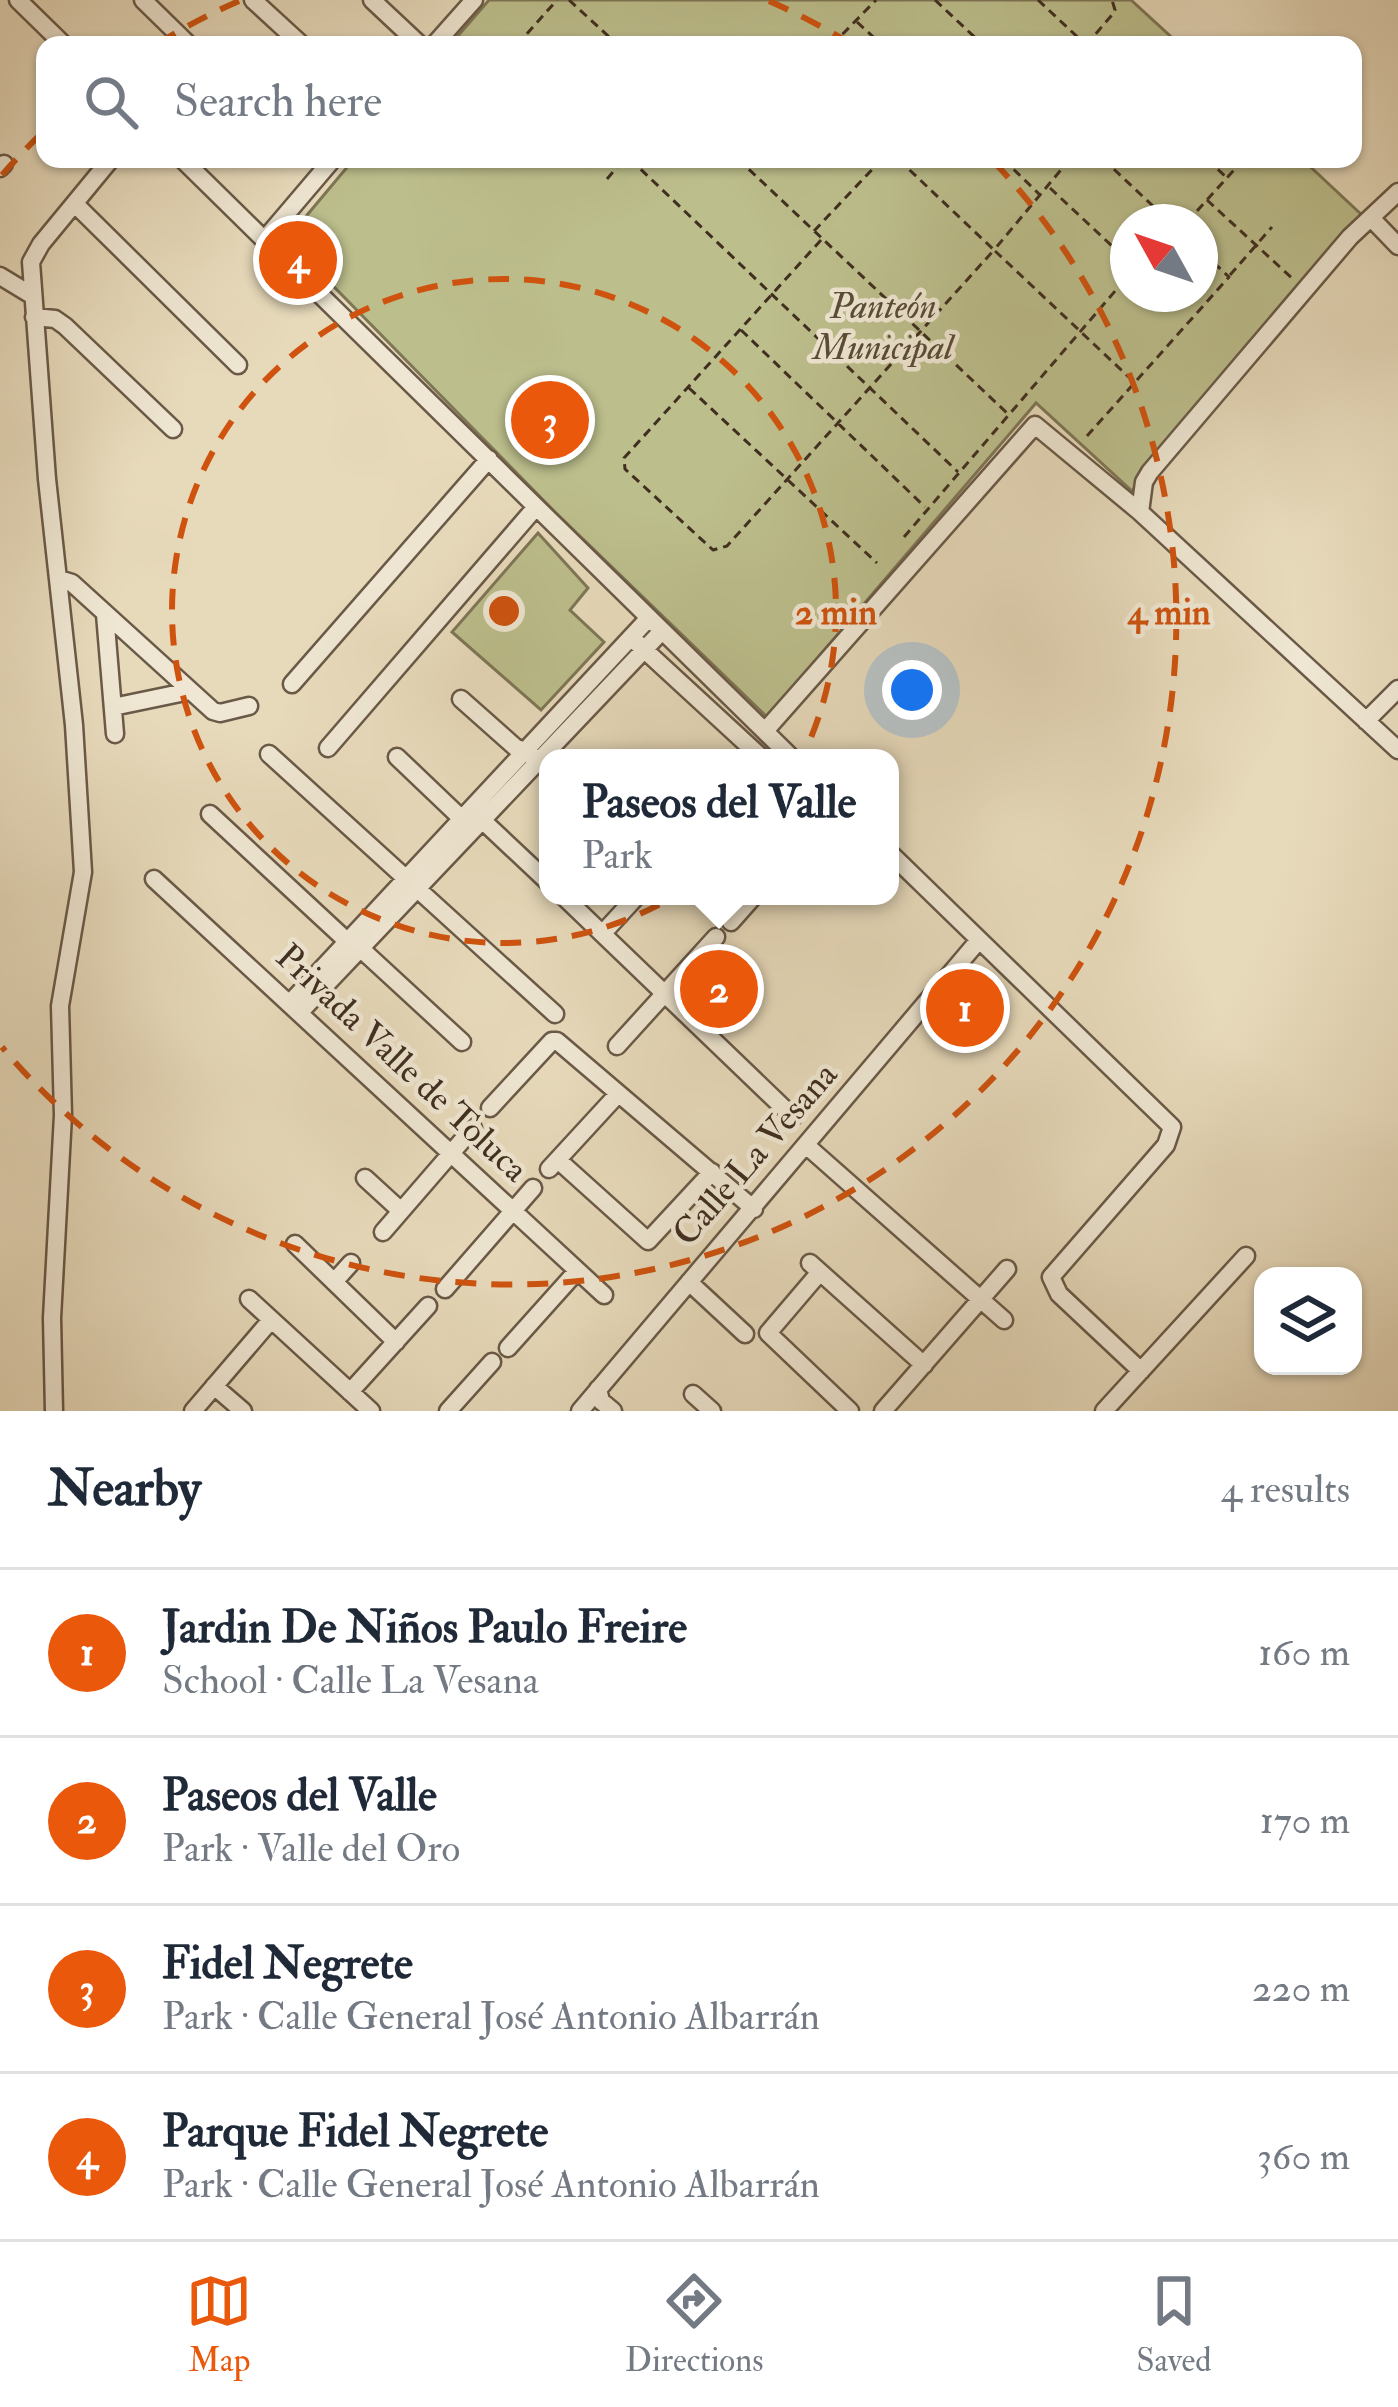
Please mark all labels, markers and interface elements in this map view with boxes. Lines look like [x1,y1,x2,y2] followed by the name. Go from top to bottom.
[36,36,1362,168] search box
[78,69,144,135] icon: search
[174,74,382,130] text: Search here
[1110,204,1218,312] north arrow
[259,215,337,305] pin: 4
[811,284,955,370] park label: Panteón Municipal
[511,375,589,465] pin: 3
[483,590,525,632] centre of rings
[795,590,877,635] text: 2 min
[1126,590,1211,635] text: 4 min
[882,660,942,720] your location
[539,749,899,905] popup
[582,775,856,831] text: Paseos del Valle
[582,831,653,880] text: Park
[266,934,538,1192] street label: Privada Valle de Toluca
[680,944,758,1034] pin: 2
[926,963,1004,1053] pin: 1
[663,1052,848,1255] street label: Calle La Vesana
[1254,1267,1362,1375] map controls
[1254,1267,1362,1375] button: layers
[48,1457,201,1521] text: Nearby
[1221,1465,1350,1514] text: 4 results
[162,1600,687,1656] text: Jardin De Niños Paulo Freire
[80,1628,94,1677] text: 1
[1258,1628,1350,1677] text: 160 m
[162,1656,539,1705] text: School · Calle La Vesana
[162,1768,437,1824] text: Paseos del Valle
[77,1796,97,1845] text: 2
[1260,1796,1350,1845] text: 170 m
[162,1824,460,1873] text: Park · Valle del Oro
[162,1936,413,1992] text: Fidel Negrete
[80,1964,94,2013] text: 3
[1252,1964,1350,2013] text: 220 m
[162,1992,820,2041] text: Park · Calle General José Antonio Albarrán
[162,2104,548,2160] text: Parque Fidel Negrete
[76,2132,98,2181] text: 4
[1257,2132,1350,2181] text: 360 m
[162,2160,820,2209] text: Park · Calle General José Antonio Albarrán
[186,2268,252,2381] tab: Map
[625,2268,764,2381] tab: Directions
[1136,2268,1212,2381] tab: Saved

